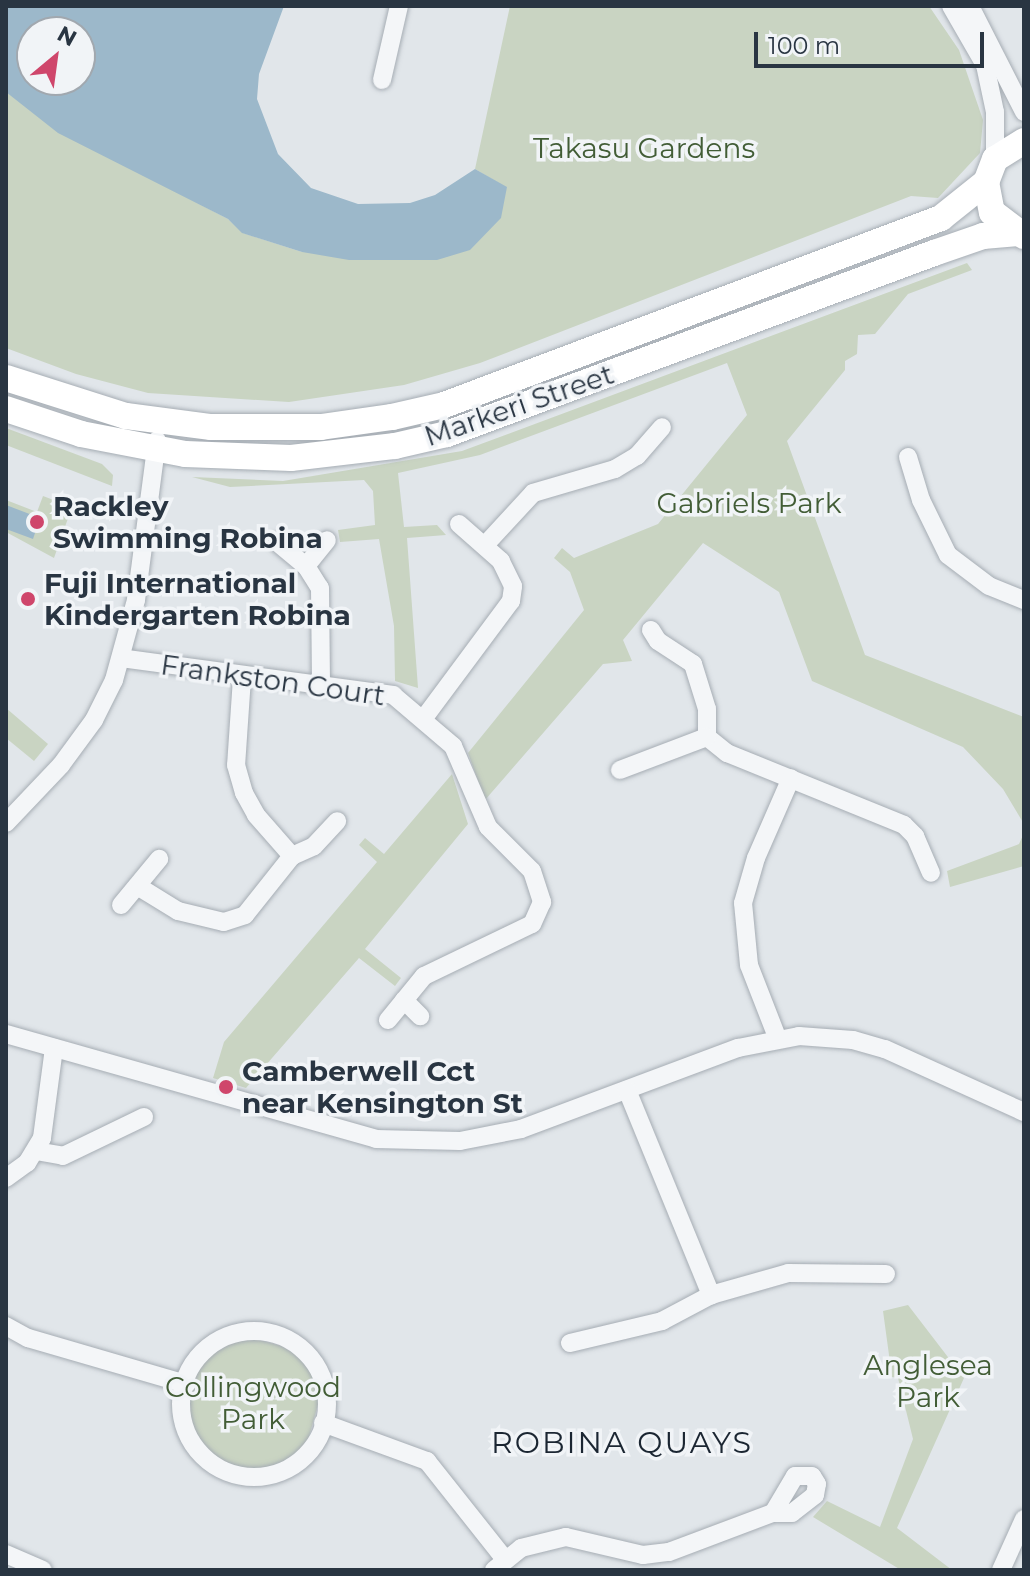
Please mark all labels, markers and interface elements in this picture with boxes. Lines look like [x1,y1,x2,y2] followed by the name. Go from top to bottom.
[16,16,96,96] north arrow
[758,16,988,66] scale bar
[53,20,81,52] text: N
[768,31,840,60] text: 100 m
[533,131,755,165] park label: Takasu Gardens
[420,357,618,453] street label: Markeri Street
[656,486,842,520] park label: Gabriels Park
[53,489,323,555] place label: Rackley Swimming Robina
[28,513,46,531] marker: Rackley Swimming Robina
[44,566,351,632] place label: Fuji International Kindergarten Robina
[19,590,37,608] marker: Fuji International Kindergarten Robina
[159,648,387,712] street label: Frankston Court
[242,1054,523,1120] place label: Camberwell Cct near Kensington St
[217,1078,235,1096] marker: Camberwell Cct near Kensington St
[863,1348,993,1414] park label: Anglesea Park
[165,1370,341,1436] park label: Collingwood Park
[491,1425,753,1461] district label: ROBINA QUAYS

